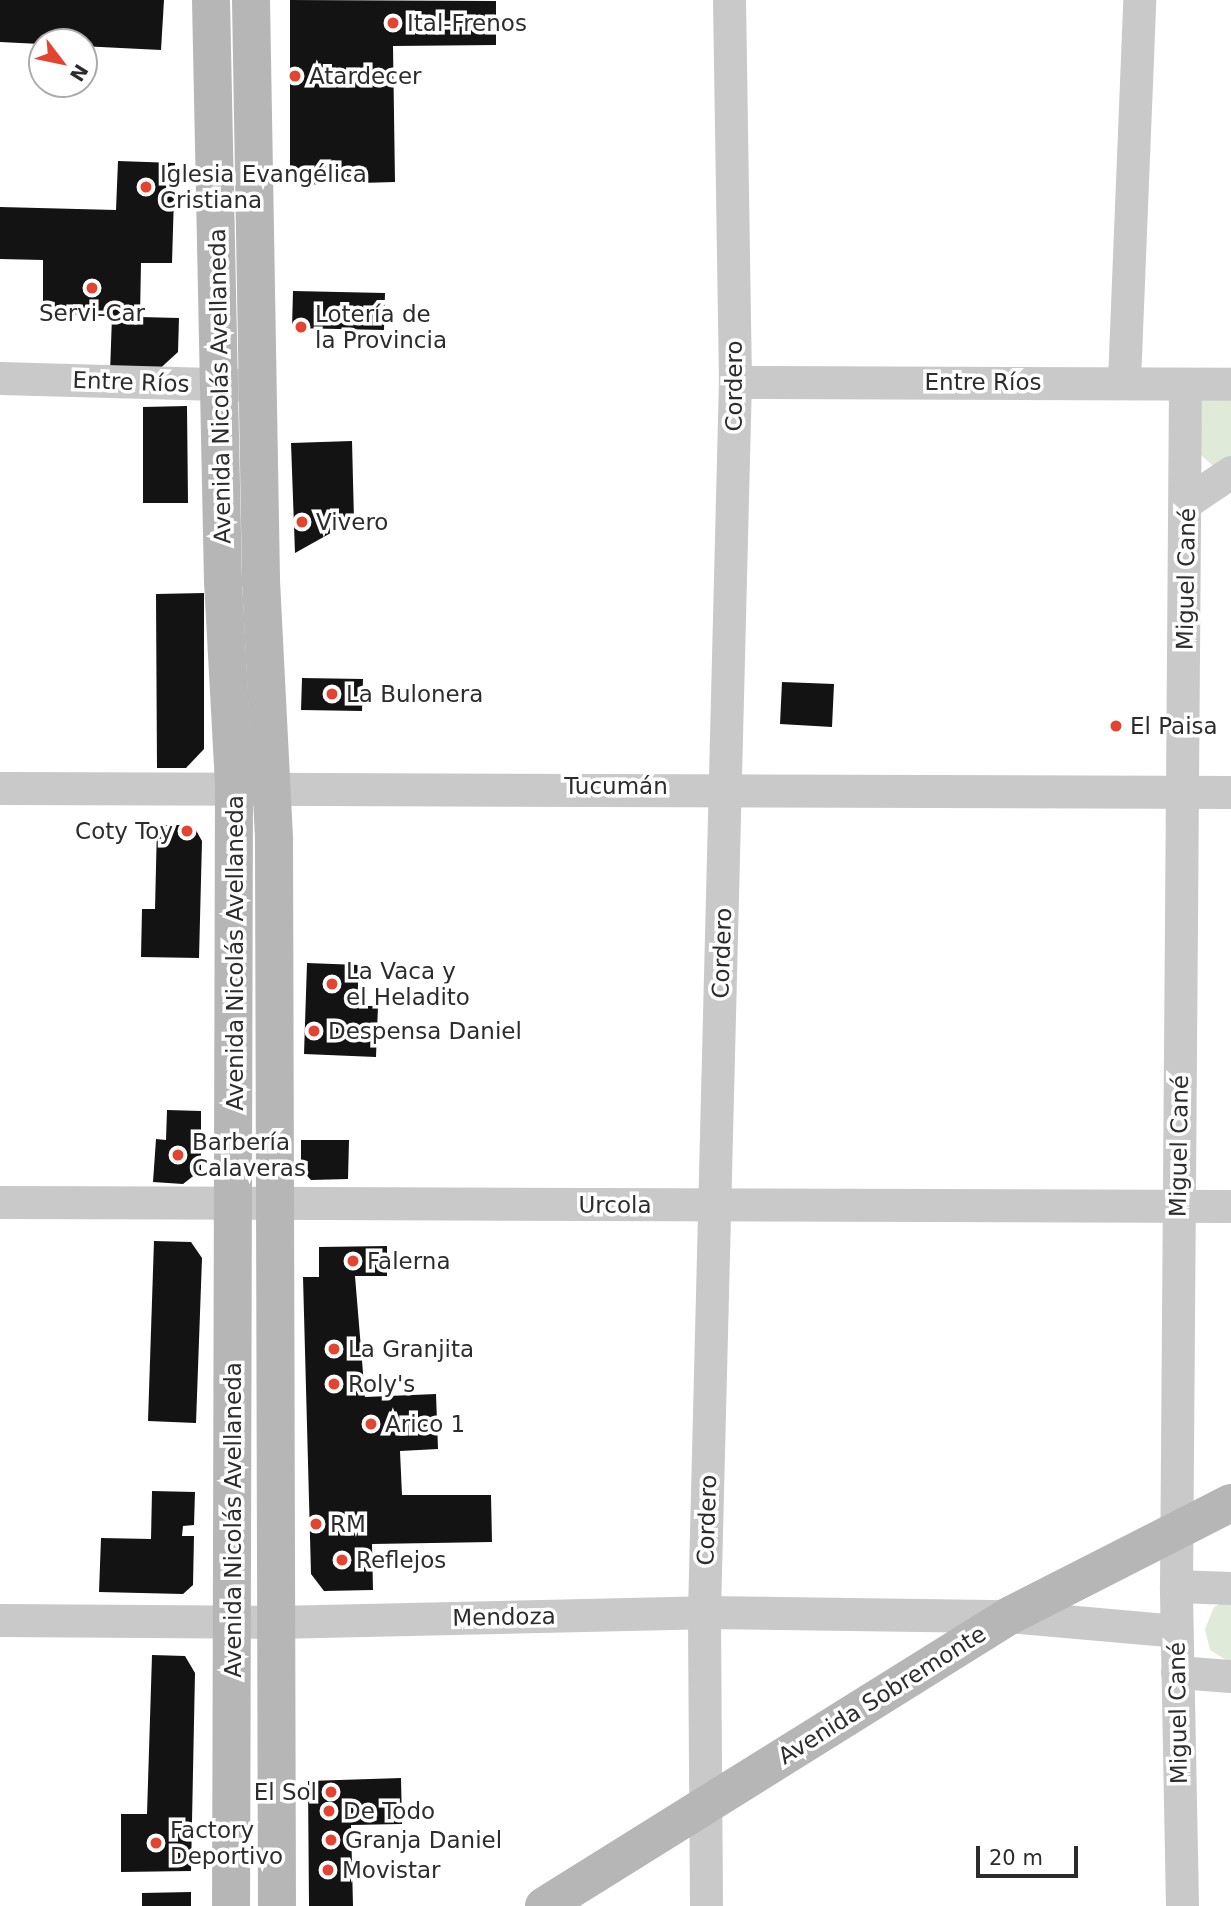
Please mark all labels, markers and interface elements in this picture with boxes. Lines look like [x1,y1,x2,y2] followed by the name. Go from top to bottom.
[407,9,527,37] place label: Ital-Frenos
[385,15,401,31] marker: Ital-Frenos
[28,28,98,98] north arrow
[66,60,93,86] text: N
[309,62,421,90] place label: Atardecer
[287,68,303,84] marker: Atardecer
[160,160,367,214] place label: Iglesia Evangélica Cristiana
[138,179,154,195] marker: Iglesia Evangélica Cristiana
[203,228,237,544] street label: Avenida Nicolás Avellaneda
[84,280,100,296] marker: Servi-Car
[39,299,145,327] place label: Servi-Car
[315,300,447,354] place label: Lotería de la Provincia
[293,319,309,335] marker: Lotería de la Provincia
[720,341,748,431] street label: Cordero
[72,366,190,398] street label: Entre Ríos
[925,368,1041,396] street label: Entre Ríos
[316,508,388,536] place label: Vivero
[1171,508,1201,650] street label: Miguel Cané
[294,514,310,530] marker: Vivero
[346,680,483,708] place label: La Bulonera
[324,686,340,702] marker: La Bulonera
[1130,712,1218,740] place label: El Paisa
[1108,718,1124,734] marker: El Paisa
[564,772,668,800] street label: Tucumán
[221,795,249,1111] street label: Avenida Nicolás Avellaneda
[75,817,173,845] place label: Coty Toy
[179,823,195,839] marker: Coty Toy
[707,907,737,999] street label: Cordero
[346,957,470,1011] place label: La Vaca y el Heladito
[324,976,340,992] marker: La Vaca y el Heladito
[328,1017,522,1045] place label: Despensa Daniel
[306,1023,322,1039] marker: Despensa Daniel
[1164,1075,1194,1217] street label: Miguel Cané
[192,1128,306,1182] place label: Barbería Calaveras
[170,1147,186,1163] marker: Barbería Calaveras
[579,1191,651,1219] street label: Urcola
[367,1247,450,1275] place label: Falerna
[345,1253,361,1269] marker: Falerna
[348,1335,474,1363] place label: La Granjita
[326,1341,342,1357] marker: La Granjita
[219,1362,247,1678] street label: Avenida Nicolás Avellaneda
[348,1370,415,1398] place label: Roly's
[326,1376,342,1392] marker: Roly's
[385,1410,465,1438] place label: Arico 1
[363,1416,379,1432] marker: Arico 1
[692,1474,722,1566] street label: Cordero
[330,1510,366,1538] place label: RM
[308,1516,324,1532] marker: RM
[356,1546,446,1574] place label: Reflejos
[334,1552,350,1568] marker: Reflejos
[452,1602,556,1632] street label: Mendoza
[773,1620,991,1770] street label: Avenida Sobremonte
[1163,1642,1193,1784] street label: Miguel Cané
[254,1778,317,1806] place label: El Sol
[323,1784,339,1800] marker: El Sol
[343,1797,435,1825] place label: De Todo
[321,1803,337,1819] marker: De Todo
[170,1816,283,1870] place label: Factory Deportivo
[345,1826,502,1854] place label: Granja Daniel
[323,1832,339,1848] marker: Granja Daniel
[979,1832,1080,1876] scale bar
[148,1835,164,1851] marker: Factory Deportivo
[989,1846,1043,1870] text: 20 m
[342,1856,440,1884] place label: Movistar
[320,1862,336,1878] marker: Movistar

